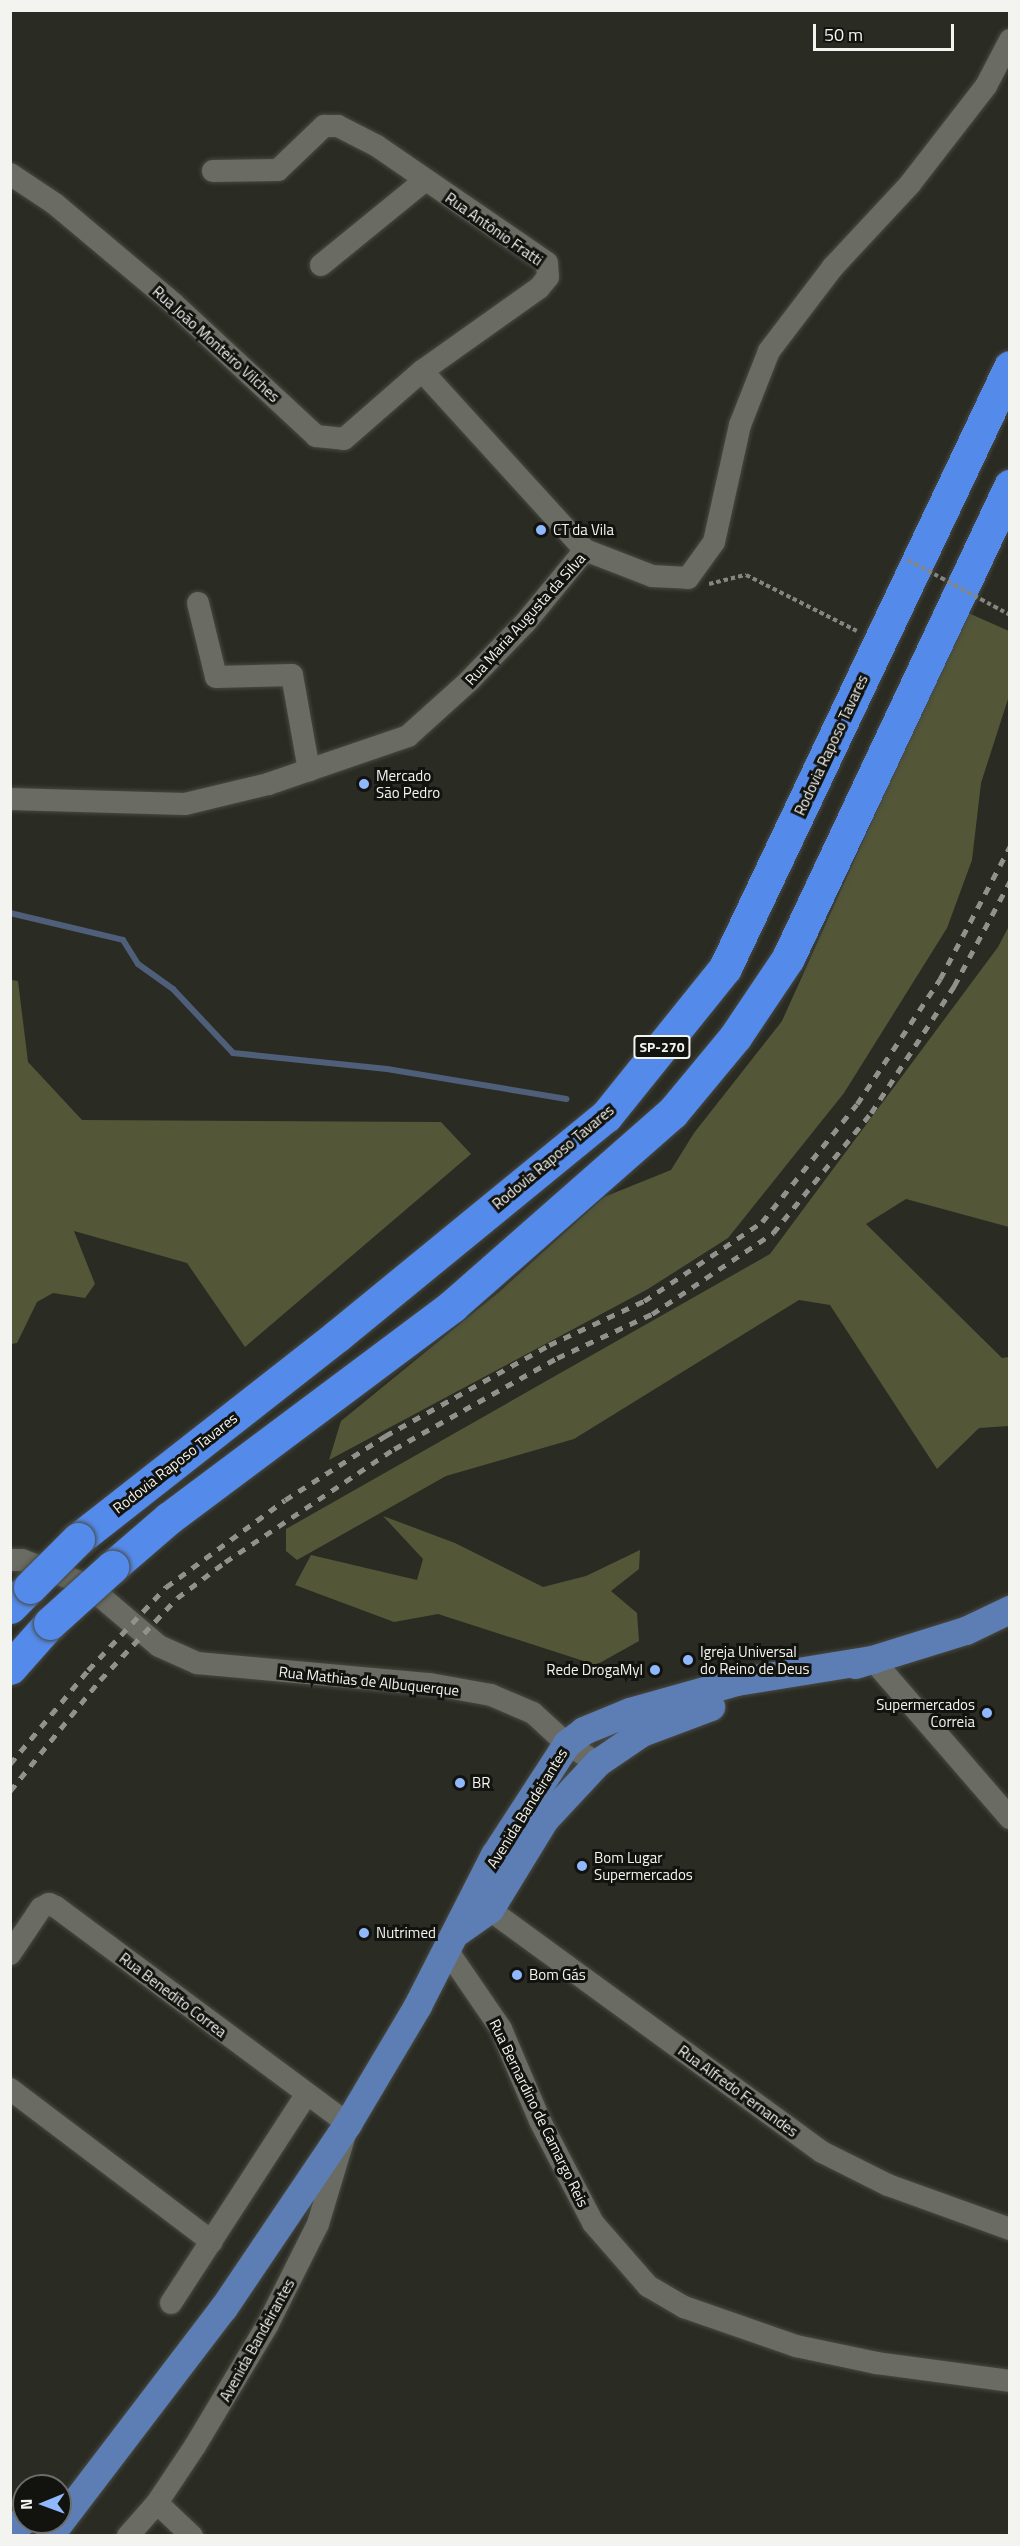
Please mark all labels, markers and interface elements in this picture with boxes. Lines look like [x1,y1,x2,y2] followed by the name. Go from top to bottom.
[816,12,957,50] scale bar
[824,21,863,48] text: 50 m
[442,189,546,269] street label: Rua Antônio Fratti
[149,282,283,406] street label: Rua João Monteiro Vilches
[553,521,614,539] place label: CT da Vila
[534,523,548,537] marker: CT da Vila
[461,549,589,689] street label: Rua Maria Augusta da Silva
[791,672,871,818] street label: Rodovia Raposo Tavares
[376,766,440,801] place label: Mercado São Pedro
[357,777,371,791] marker: Mercado São Pedro
[632,1036,692,1058] road number: SP-270
[489,1101,617,1213] street label: Rodovia Raposo Tavares
[109,1409,241,1517] street label: Rodovia Raposo Tavares
[700,1642,809,1677] place label: Igreja Universal do Reino de Deus
[681,1653,695,1667] marker: Igreja Universal do Reino de Deus
[546,1661,643,1679] place label: Rede DrogaMyl
[278,1663,460,1699] street label: Rua Mathias de Albuquerque
[648,1663,662,1677] marker: Rede DrogaMyl
[876,1695,975,1730] place label: Supermercados Correia
[980,1706,994,1720] marker: Supermercados Correia
[483,1745,571,1871] street label: Avenida Bandeirantes
[472,1774,490,1792] place label: BR
[453,1776,467,1790] marker: BR
[594,1848,693,1883] place label: Bom Lugar Supermercados
[575,1859,589,1873] marker: Bom Lugar Supermercados
[376,1924,436,1942] place label: Nutrimed
[357,1926,371,1940] marker: Nutrimed
[116,1949,230,2041] street label: Rua Benedito Correa
[529,1966,586,1984] place label: Bom Gás
[510,1968,524,1982] marker: Bom Gás
[486,2016,592,2210] street label: Rua Bernardino de Camargo Reis
[675,2042,801,2140] street label: Rua Alfredo Fernandes
[216,2275,298,2405] street label: Avenida Bandeirantes
[12,2474,72,2534] north arrow
[14,2499,38,2510] text: N

